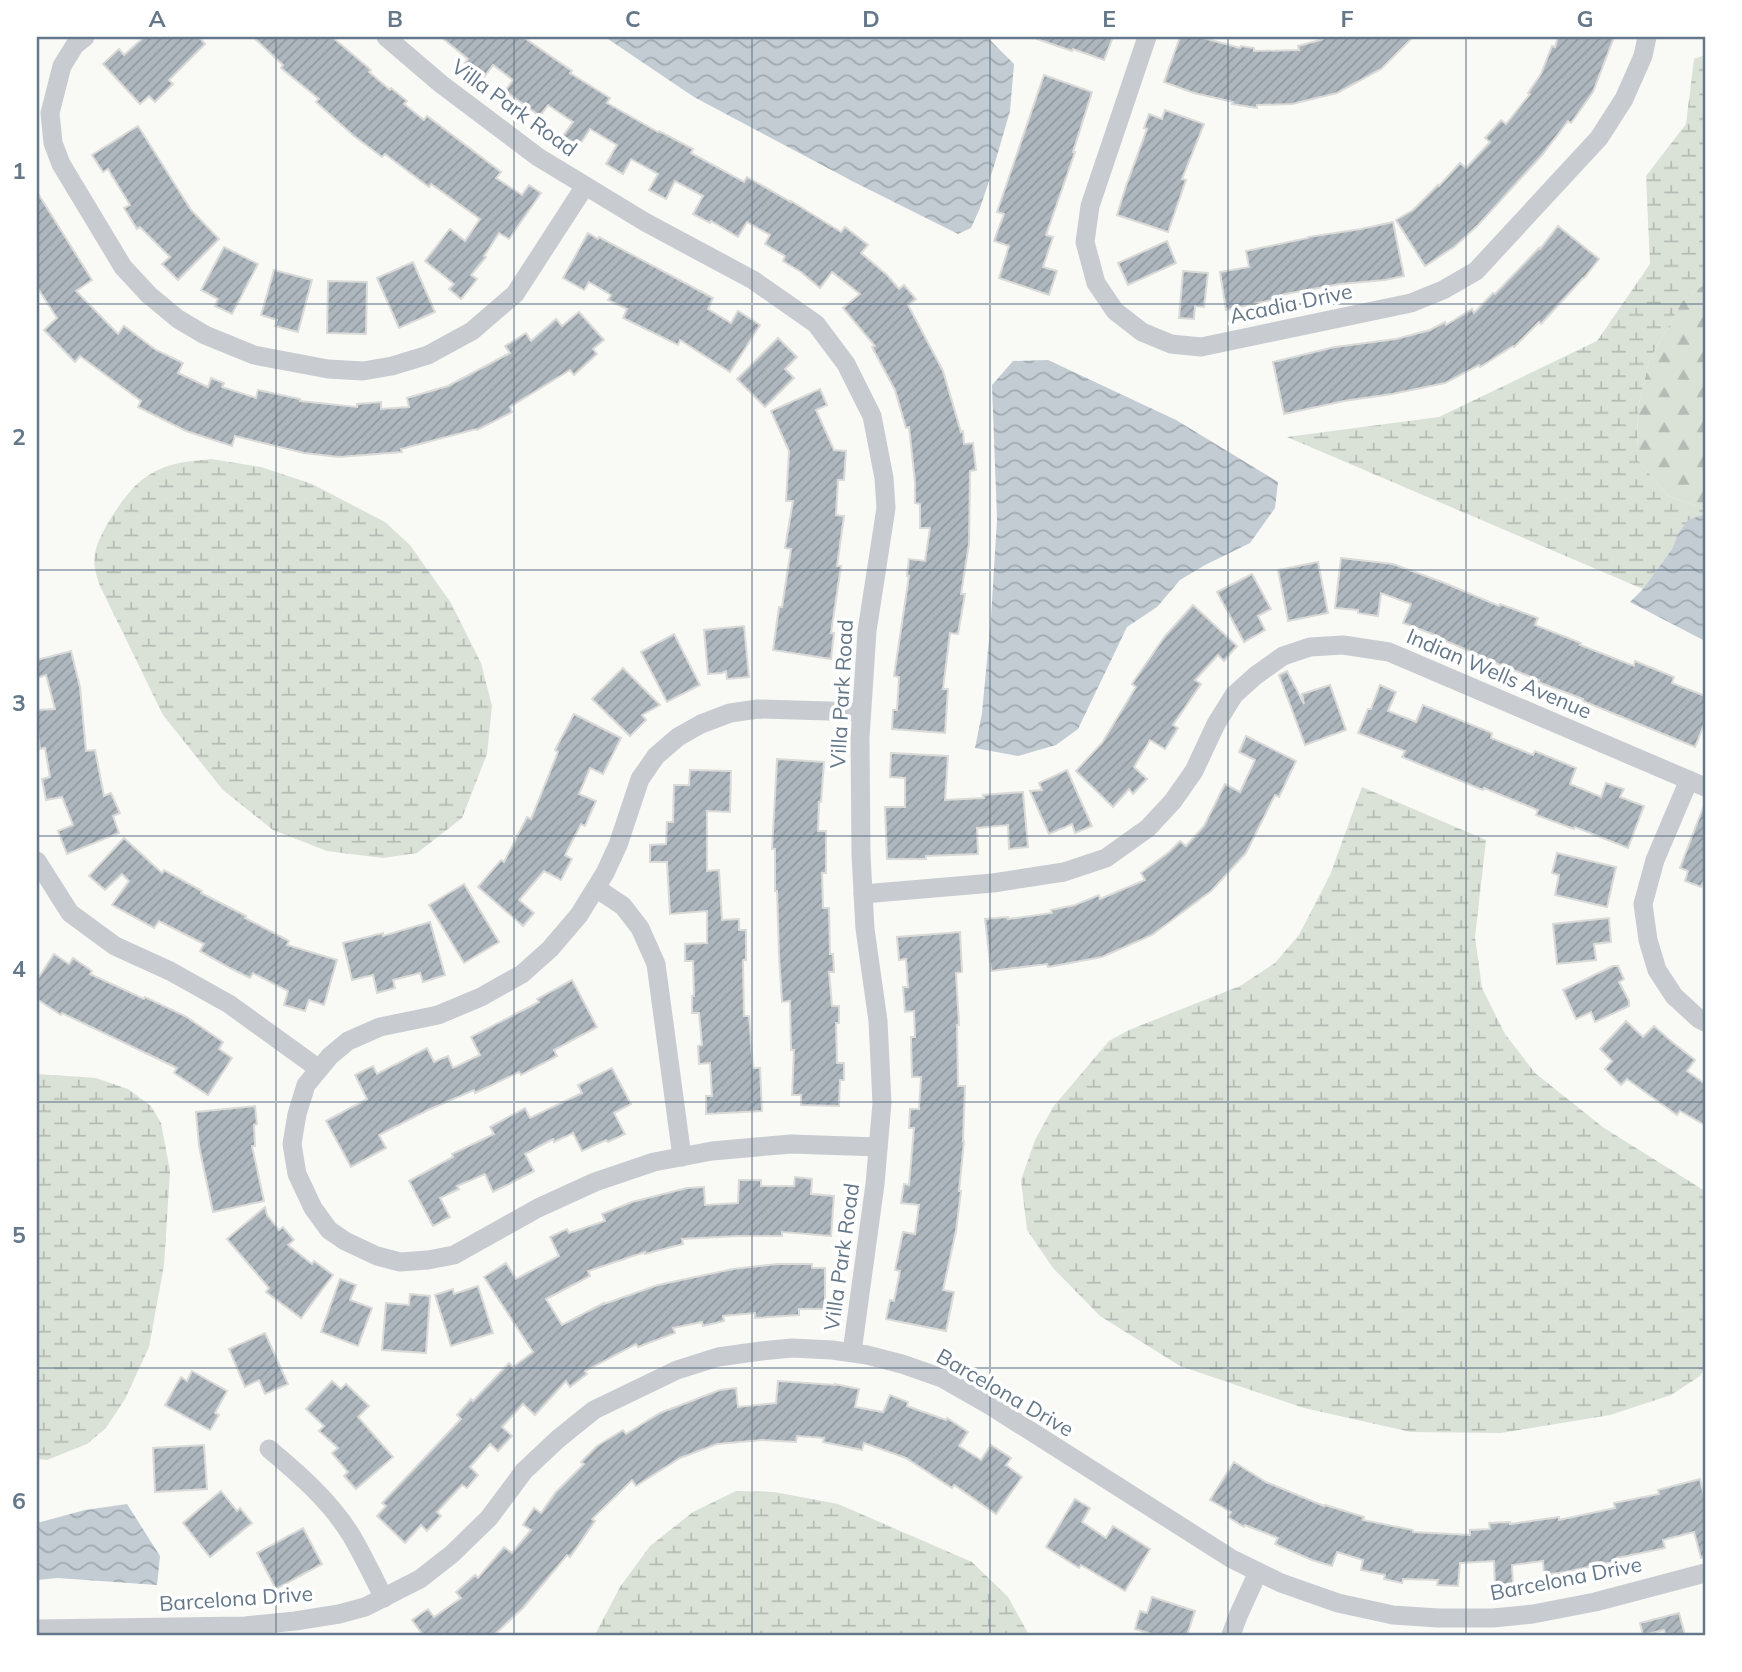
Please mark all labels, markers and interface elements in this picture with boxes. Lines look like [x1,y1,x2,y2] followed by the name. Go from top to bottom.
[148,4,166,33] text: A
[387,4,403,33] text: B
[625,4,641,33] text: C
[862,4,880,33] text: D
[1102,4,1116,33] text: E
[1340,4,1354,33] text: F
[1576,4,1594,33] text: G
[447,53,582,161] street label: Villa Park Road
[12,156,26,185] text: 1
[1227,277,1354,329] street label: Acadia Drive
[12,422,26,451] text: 2
[824,619,858,769] street label: Villa Park Road
[1403,622,1596,724] street label: Indian Wells Avenue
[12,688,26,717] text: 3
[12,954,26,983] text: 4
[818,1181,864,1332] street label: Villa Park Road
[12,1220,26,1249] text: 5
[932,1342,1079,1442] street label: Barcelona Drive
[12,1486,26,1515] text: 6
[1488,1551,1644,1605] street label: Barcelona Drive
[158,1580,314,1616] street label: Barcelona Drive

